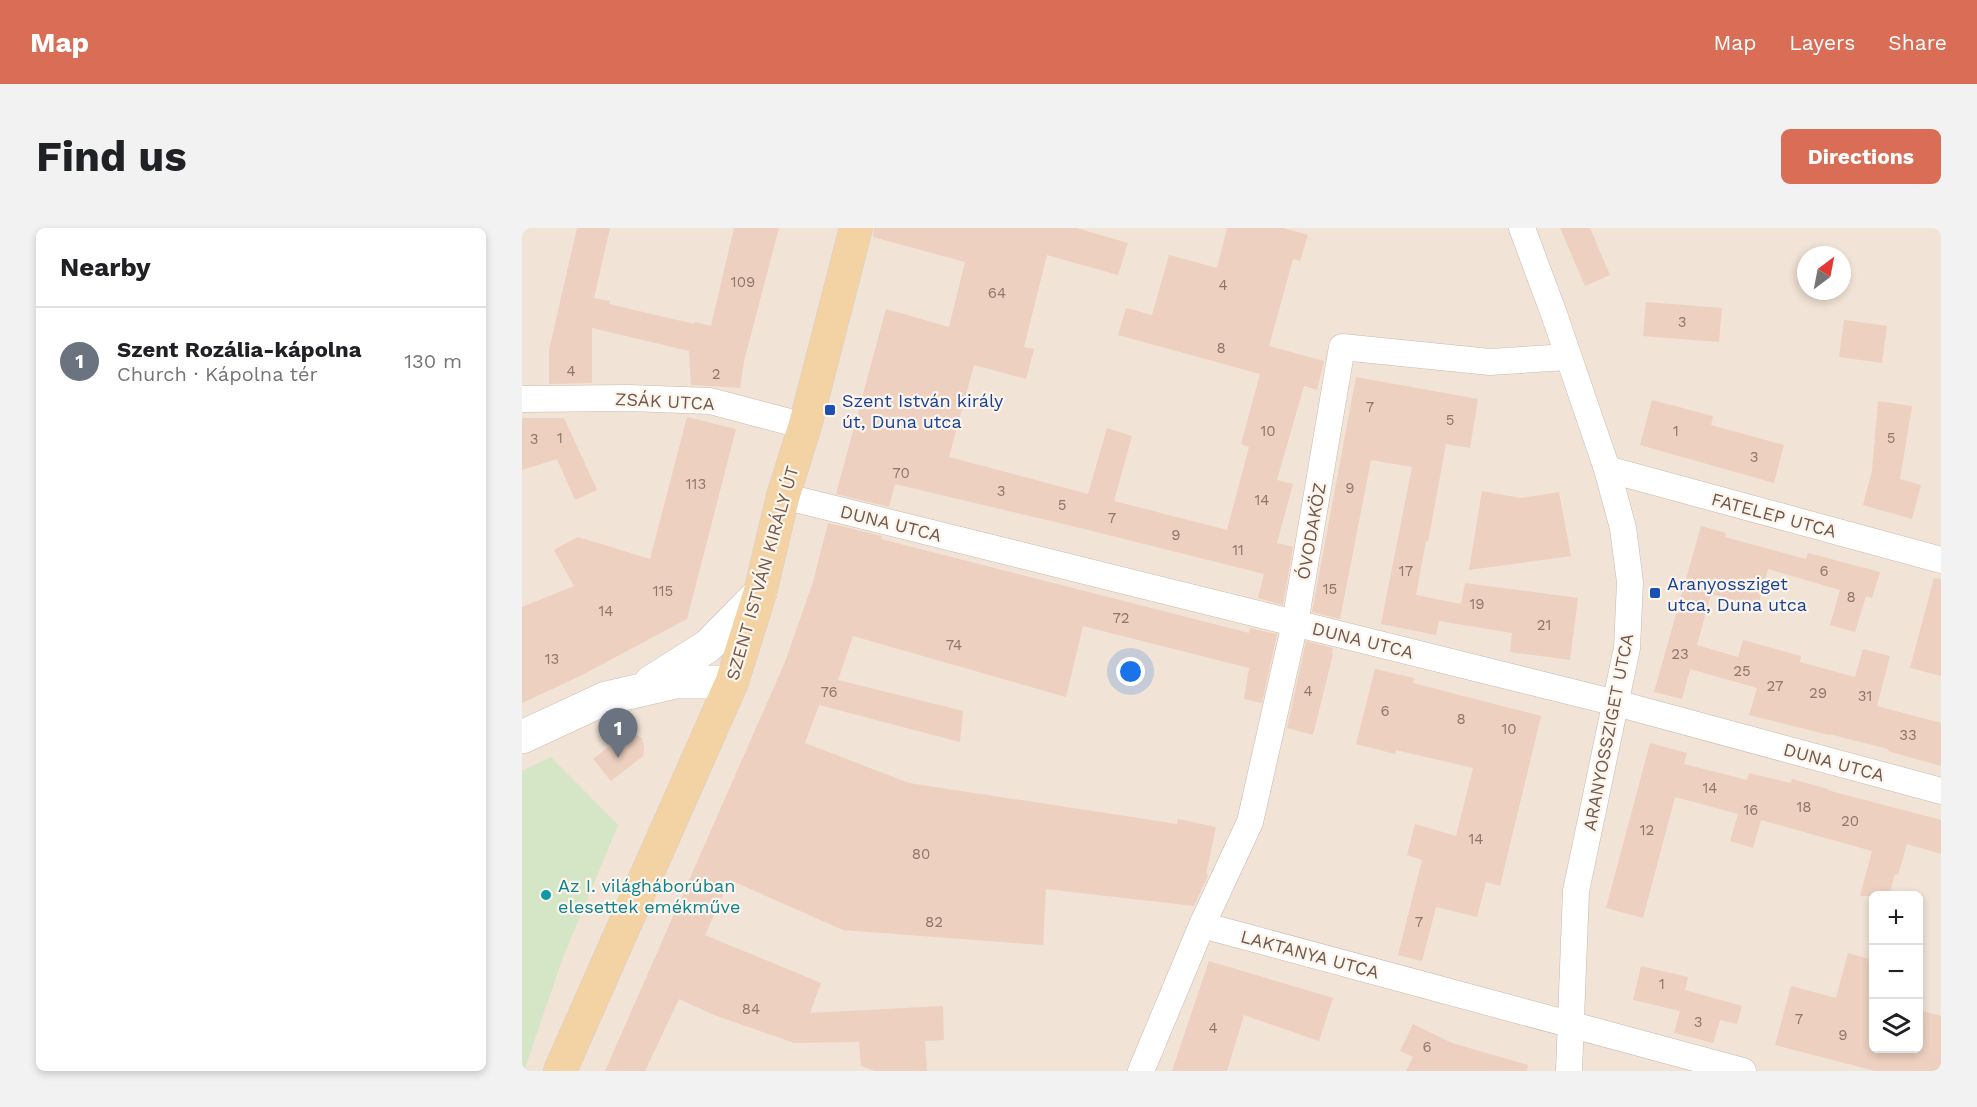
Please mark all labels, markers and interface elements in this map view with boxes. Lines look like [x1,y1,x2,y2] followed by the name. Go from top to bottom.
[30,26,89,59] text: Map
[1713,30,1756,55] text: Map
[1789,30,1855,55] text: Layers
[1888,30,1947,55] text: Share
[1781,129,1941,184] button: Directions
[36,132,187,181] text: Find us
[1797,246,1851,300] north arrow
[60,252,151,282] text: Nearby
[731,273,755,291] house number: 109
[1218,276,1228,294] house number: 4
[988,284,1006,302] house number: 64
[1678,313,1686,331] house number: 3
[117,337,361,362] text: Szent Rozália-kápolna
[1216,339,1226,357] house number: 8
[75,349,84,373] text: 1
[404,349,462,373] text: 130 m
[117,362,318,386] text: Church · Kápolna tér
[566,362,576,380] house number: 4
[712,365,720,383] house number: 2
[615,388,715,414] street label: ZSÁK UTCA
[842,390,1004,432] place label: Szent István király út, Duna utca
[1366,398,1374,416] house number: 7
[823,403,837,417] marker: Szent István király út, Duna utca
[1446,411,1454,429] house number: 5
[1260,422,1276,440] house number: 10
[1673,422,1679,440] house number: 1
[557,429,563,447] house number: 1
[1887,429,1895,447] house number: 5
[530,430,538,448] house number: 3
[1750,448,1758,466] house number: 3
[721,463,803,683] street label: SZENT ISTVÁN KIRÁLY ÚT
[892,464,910,482] house number: 70
[686,475,706,493] house number: 113
[1345,479,1355,497] house number: 9
[1292,481,1330,581] street label: ÓVODAKÖZ
[997,482,1005,500] house number: 3
[1709,488,1839,542] street label: FATELEP UTCA
[1254,491,1270,509] house number: 14
[1058,496,1066,514] house number: 5
[838,500,944,546] street label: DUNA UTCA
[1108,509,1116,527] house number: 7
[1171,526,1181,544] house number: 9
[1232,541,1244,559] house number: 11
[1399,562,1413,580] house number: 17
[1819,562,1829,580] house number: 6
[1667,573,1807,615] place label: Aranyossziget utca, Duna utca
[1323,580,1337,598] house number: 15
[653,582,673,600] house number: 115
[1648,586,1662,600] marker: Aranyossziget utca, Duna utca
[1846,588,1856,606] house number: 8
[1469,595,1485,613] house number: 19
[598,602,614,620] house number: 14
[1112,609,1130,627] house number: 72
[1537,616,1551,634] house number: 21
[1310,617,1416,663] street label: DUNA UTCA
[1579,631,1637,832] street label: ARANYOSSZIGET UTCA
[946,636,962,654] house number: 74
[1671,645,1689,663] house number: 23
[545,650,559,668] house number: 13
[1116,657,1145,686] your location
[1733,662,1751,680] house number: 25
[1767,677,1783,695] house number: 27
[1303,682,1313,700] house number: 4
[820,683,838,701] house number: 76
[1809,684,1827,702] house number: 29
[1858,687,1872,705] house number: 31
[1380,702,1390,720] house number: 6
[598,708,638,758] pin: 1
[1456,710,1466,728] house number: 8
[1501,720,1517,738] house number: 10
[1899,726,1917,744] house number: 33
[1781,738,1887,786] street label: DUNA UTCA
[1702,779,1718,797] house number: 14
[1796,798,1812,816] house number: 18
[1744,801,1758,819] house number: 16
[1841,812,1859,830] house number: 20
[1640,821,1654,839] house number: 12
[1468,830,1484,848] house number: 14
[912,845,930,863] house number: 80
[558,875,740,917] place label: Az I. világháborúban elesettek emékműve
[539,888,553,902] marker: Az I. világháborúban elesettek emékműve
[1869,891,1923,1053] map controls
[1869,891,1923,945] button: +
[925,913,943,931] house number: 82
[1415,913,1423,931] house number: 7
[1238,925,1382,983] street label: LAKTANYA UTCA
[1869,945,1923,999] button: −
[1659,975,1665,993] house number: 1
[1869,999,1923,1053] button: layers
[742,1000,760,1018] house number: 84
[1795,1010,1803,1028] house number: 7
[1694,1013,1702,1031] house number: 3
[1208,1019,1218,1037] house number: 4
[1838,1026,1848,1044] house number: 9
[1422,1038,1432,1056] house number: 6

